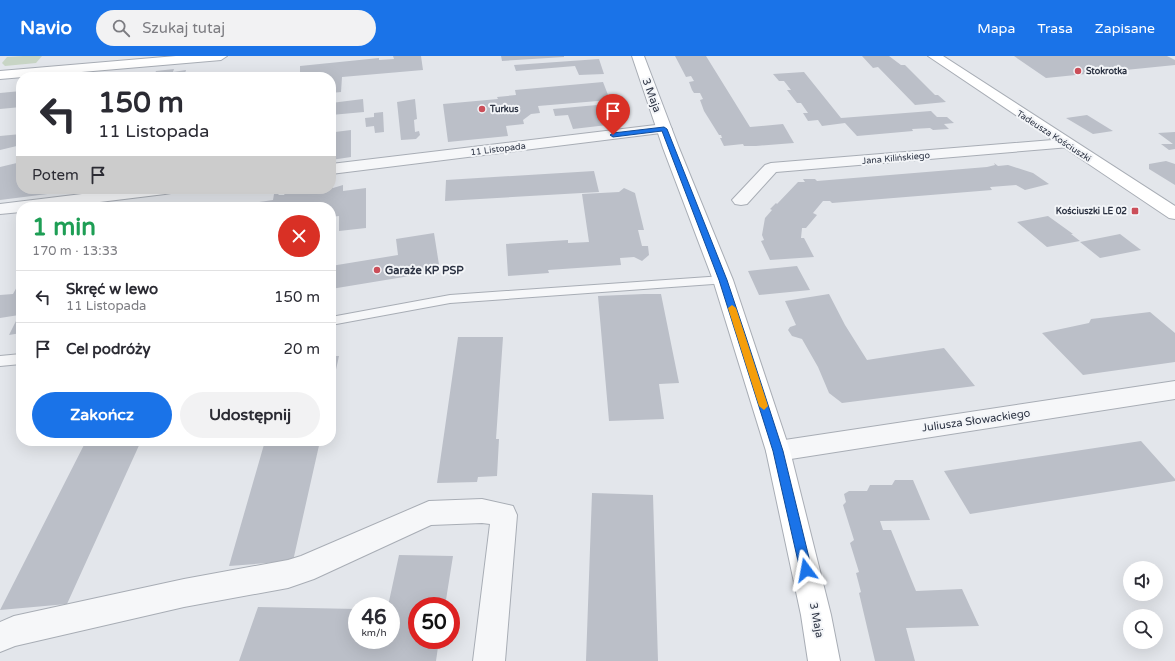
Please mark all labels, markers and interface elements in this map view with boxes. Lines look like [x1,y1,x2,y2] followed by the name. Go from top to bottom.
[96,10,376,46] search box
[20,17,72,39] text: Navio
[110,17,132,39] icon: search
[142,19,225,37] text: Szukaj tutaj
[977,20,1015,37] text: Mapa
[1037,20,1073,37] text: Trasa
[1095,20,1155,37] text: Zapisane
[1073,66,1083,76] marker: Stokrotka
[1086,66,1127,77] place label: Stokrotka
[639,76,664,114] street label: 3 Maja
[98,86,184,120] text: 150 m
[32,88,84,140] icon: left
[596,94,630,135] pin
[602,100,624,122] icon: arrive
[477,104,487,114] marker: Turkus
[489,104,519,115] place label: Turkus
[1014,108,1093,165] street label: Tadeusza Kościuszki
[98,120,209,142] text: 11 Listopada
[470,141,526,158] street label: 11 Listopada
[862,150,931,167] street label: Jana Kilińskiego
[87,164,109,186] icon: arrive
[32,166,79,184] text: Potem
[1056,206,1127,217] place label: Kościuszki LE 02
[1130,206,1140,216] marker: Kościuszki LE 02
[32,213,96,242] text: 1 min
[278,215,320,257] button: close
[32,243,118,259] text: 170 m · 13:33
[385,264,464,277] place label: Garaże KP PSP
[372,265,382,275] marker: Garaże KP PSP
[66,280,158,298] text: Skręć w lewo
[32,286,54,308] icon: left
[274,288,320,306] text: 150 m
[66,298,146,314] text: 11 Listopada
[32,338,54,360] icon: arrive
[66,340,151,358] text: Cel podróży
[283,340,320,358] text: 20 m
[32,392,172,438] button: Zakończ
[180,392,320,438] button: Udostępnij
[921,406,1031,435] street label: Juliusza Słowackiego
[785,549,827,591] position arrow
[1123,561,1163,649] map controls
[1123,561,1163,601] button: sound
[408,597,460,649] speed limit sign: 50
[807,601,826,639] street label: 3 Maja
[361,606,387,630] text: 46
[1123,609,1163,649] button: search
[361,627,387,639] text: km/h

